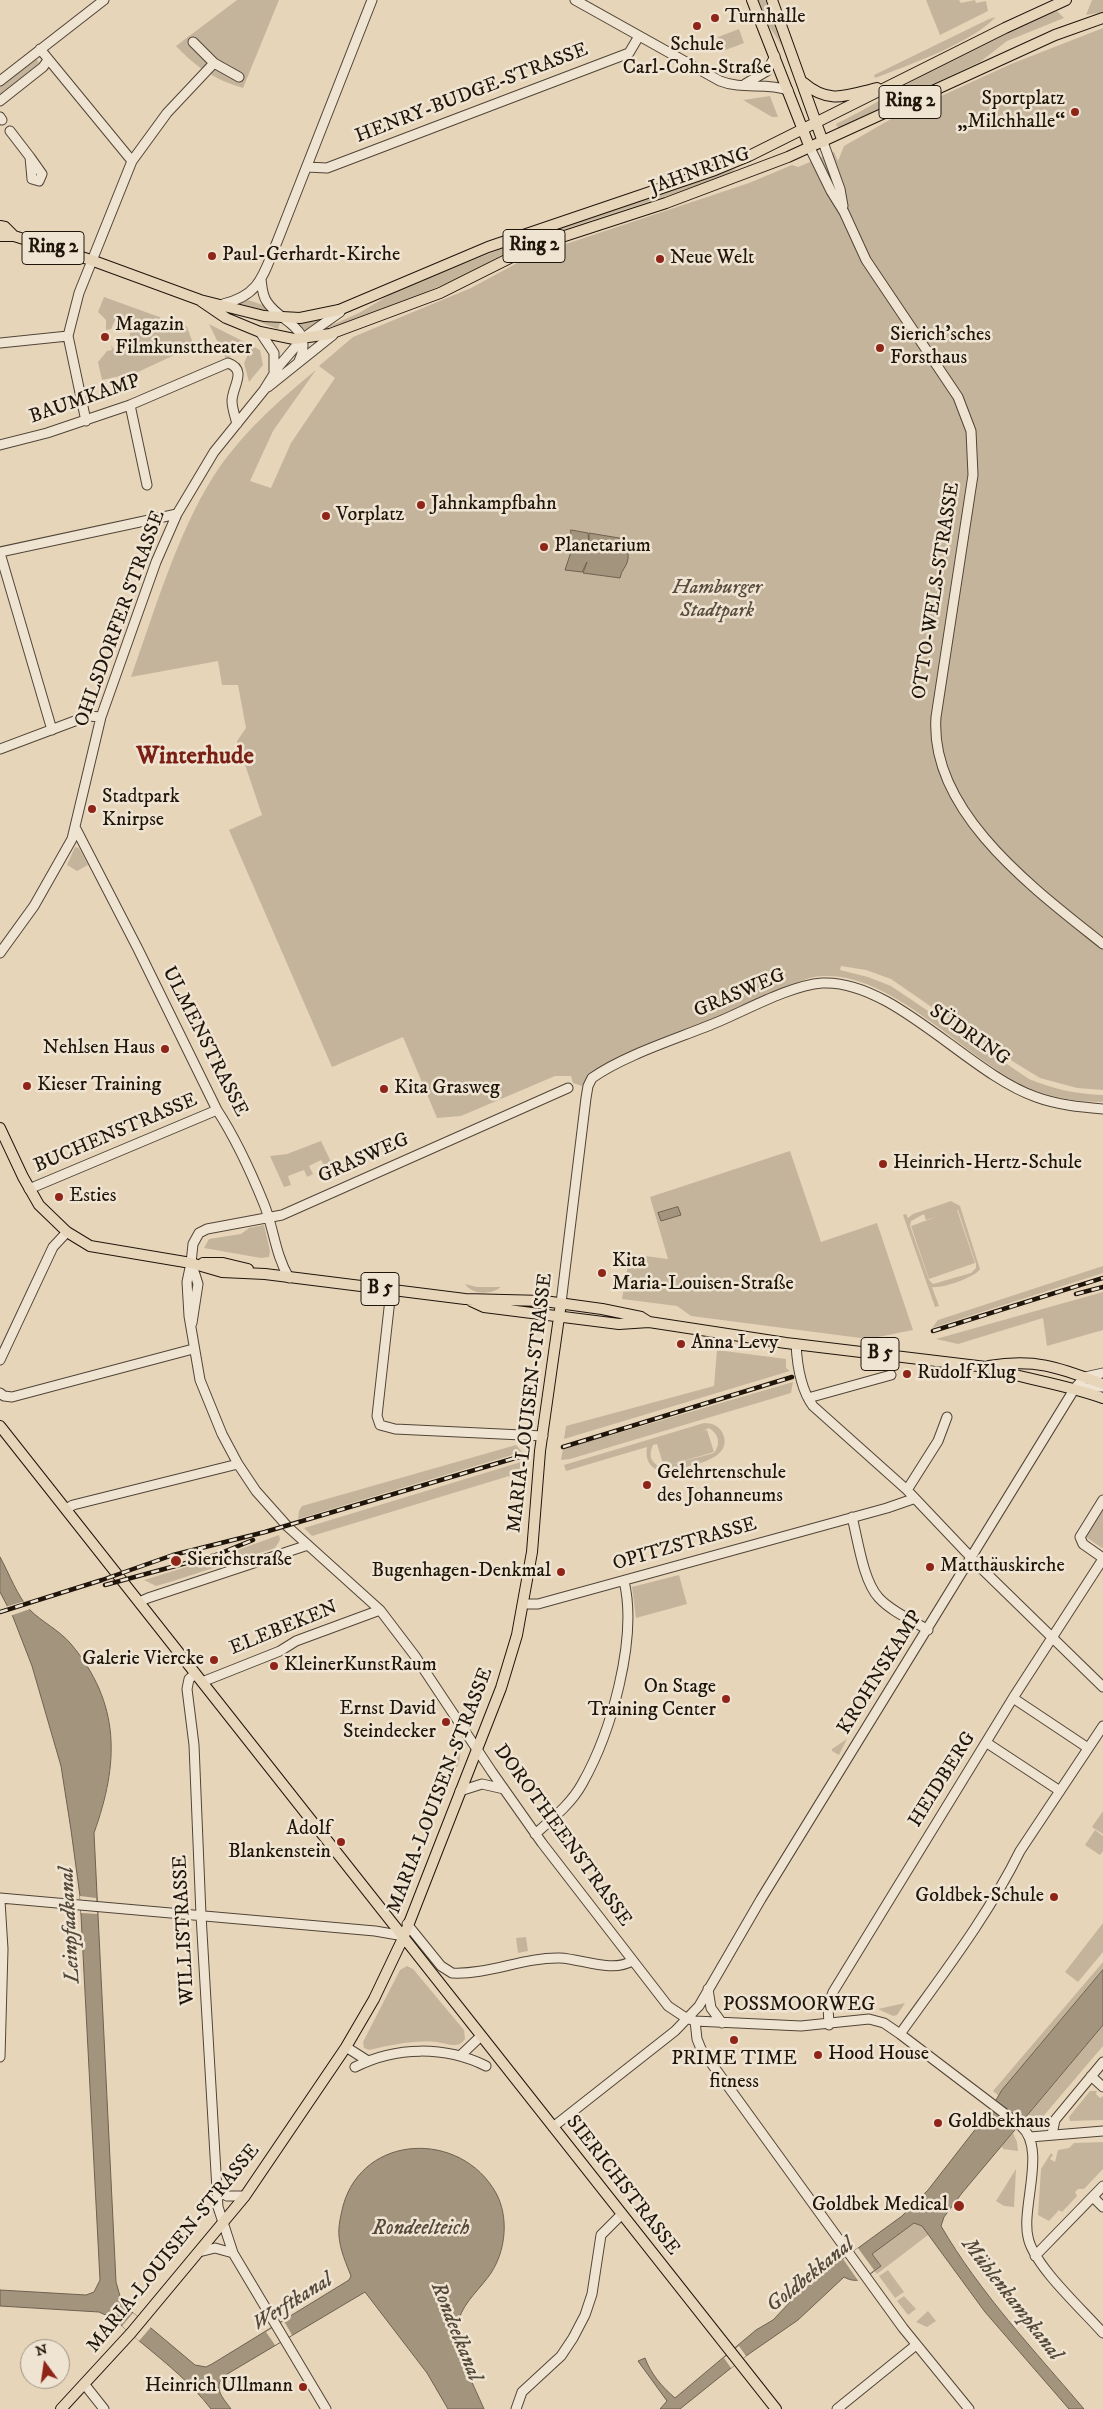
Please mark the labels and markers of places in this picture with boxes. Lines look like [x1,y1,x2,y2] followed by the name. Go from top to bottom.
[725,6,805,30] place label: Turnhalle
[709,12,721,24] marker: Turnhalle
[691,20,703,32] marker: Schule Carl-Cohn-Straße
[623,34,771,81] place label: Schule Carl-Cohn-Straße
[957,88,1065,135] place label: Sportplatz „Milchhalle“
[1069,106,1081,118] marker: Sportplatz „Milchhalle“
[222,244,400,268] place label: Paul-Gerhardt-Kirche
[670,247,755,271] place label: Neue Welt
[206,250,218,262] marker: Paul-Gerhardt-Kirche
[654,253,666,265] marker: Neue Welt
[115,314,252,361] place label: Magazin Filmkunsttheater
[890,324,991,371] place label: Sierich'sches Forsthaus
[99,331,111,343] marker: Magazin Filmkunsttheater
[874,342,886,354] marker: Sierich'sches Forsthaus
[431,493,557,517] place label: Jahnkampfbahn
[415,499,427,511] marker: Jahnkampfbahn
[336,504,404,528] place label: Vorplatz
[320,510,332,522] marker: Vorplatz
[554,535,651,559] place label: Planetarium
[538,541,550,553] marker: Planetarium
[102,786,180,833] place label: Stadtpark Knirpse
[86,803,98,815] marker: Stadtpark Knirpse
[43,1037,155,1061] place label: Nehlsen Haus
[159,1043,171,1055] marker: Nehlsen Haus
[37,1074,161,1098] place label: Kieser Training
[394,1077,500,1101] place label: Kita Grasweg
[21,1080,33,1092] marker: Kieser Training
[378,1083,390,1095] marker: Kita Grasweg
[893,1152,1082,1176] place label: Heinrich-Hertz-Schule
[877,1158,889,1170] marker: Heinrich-Hertz-Schule
[69,1185,116,1209] place label: Esties
[53,1191,65,1203] marker: Esties
[612,1250,794,1297] place label: Kita Maria-Louisen-Straße
[596,1267,608,1279] marker: Kita Maria-Louisen-Straße
[691,1332,778,1356] place label: Anna Levy
[675,1338,687,1350] marker: Anna Levy
[917,1362,1016,1386] place label: Rudolf Klug
[901,1368,913,1380] marker: Rudolf Klug
[657,1462,786,1509] place label: Gelehrtenschule des Johanneums
[641,1479,653,1491] marker: Gelehrtenschule des Johanneums
[187,1549,292,1573] place label: Sierichstraße
[169,1554,183,1568] marker: Sierichstraße
[940,1555,1065,1579] place label: Matthäuskirche
[372,1560,551,1584] place label: Bugenhagen-Denkmal
[924,1561,936,1573] marker: Matthäuskirche
[555,1566,567,1578] marker: Bugenhagen-Denkmal
[82,1648,204,1672] place label: Galerie Viercke
[208,1654,220,1666] marker: Galerie Viercke
[284,1654,437,1678] place label: KleinerKunstRaum
[268,1660,280,1672] marker: KleinerKunstRaum
[588,1676,716,1723] place label: On Stage Training Center
[720,1693,732,1705] marker: On Stage Training Center
[339,1698,436,1745] place label: Ernst David Steindecker
[440,1716,452,1728] marker: Ernst David Steindecker
[228,1818,331,1865] place label: Adolf Blankenstein
[335,1836,347,1848] marker: Adolf Blankenstein
[915,1885,1044,1909] place label: Goldbek-Schule
[1048,1891,1060,1903] marker: Goldbek-Schule
[728,2034,740,2046] marker: PRIME TIME fitness
[828,2043,929,2067] place label: Hood House
[671,2048,797,2095] place label: PRIME TIME fitness
[812,2049,824,2061] marker: Hood House
[948,2111,1050,2135] place label: Goldbekhaus
[932,2117,944,2129] marker: Goldbekhaus
[812,2194,948,2218] place label: Goldbek Medical
[952,2199,966,2213] marker: Goldbek Medical
[145,2375,293,2399] place label: Heinrich Ullmann
[297,2381,309,2393] marker: Heinrich Ullmann

